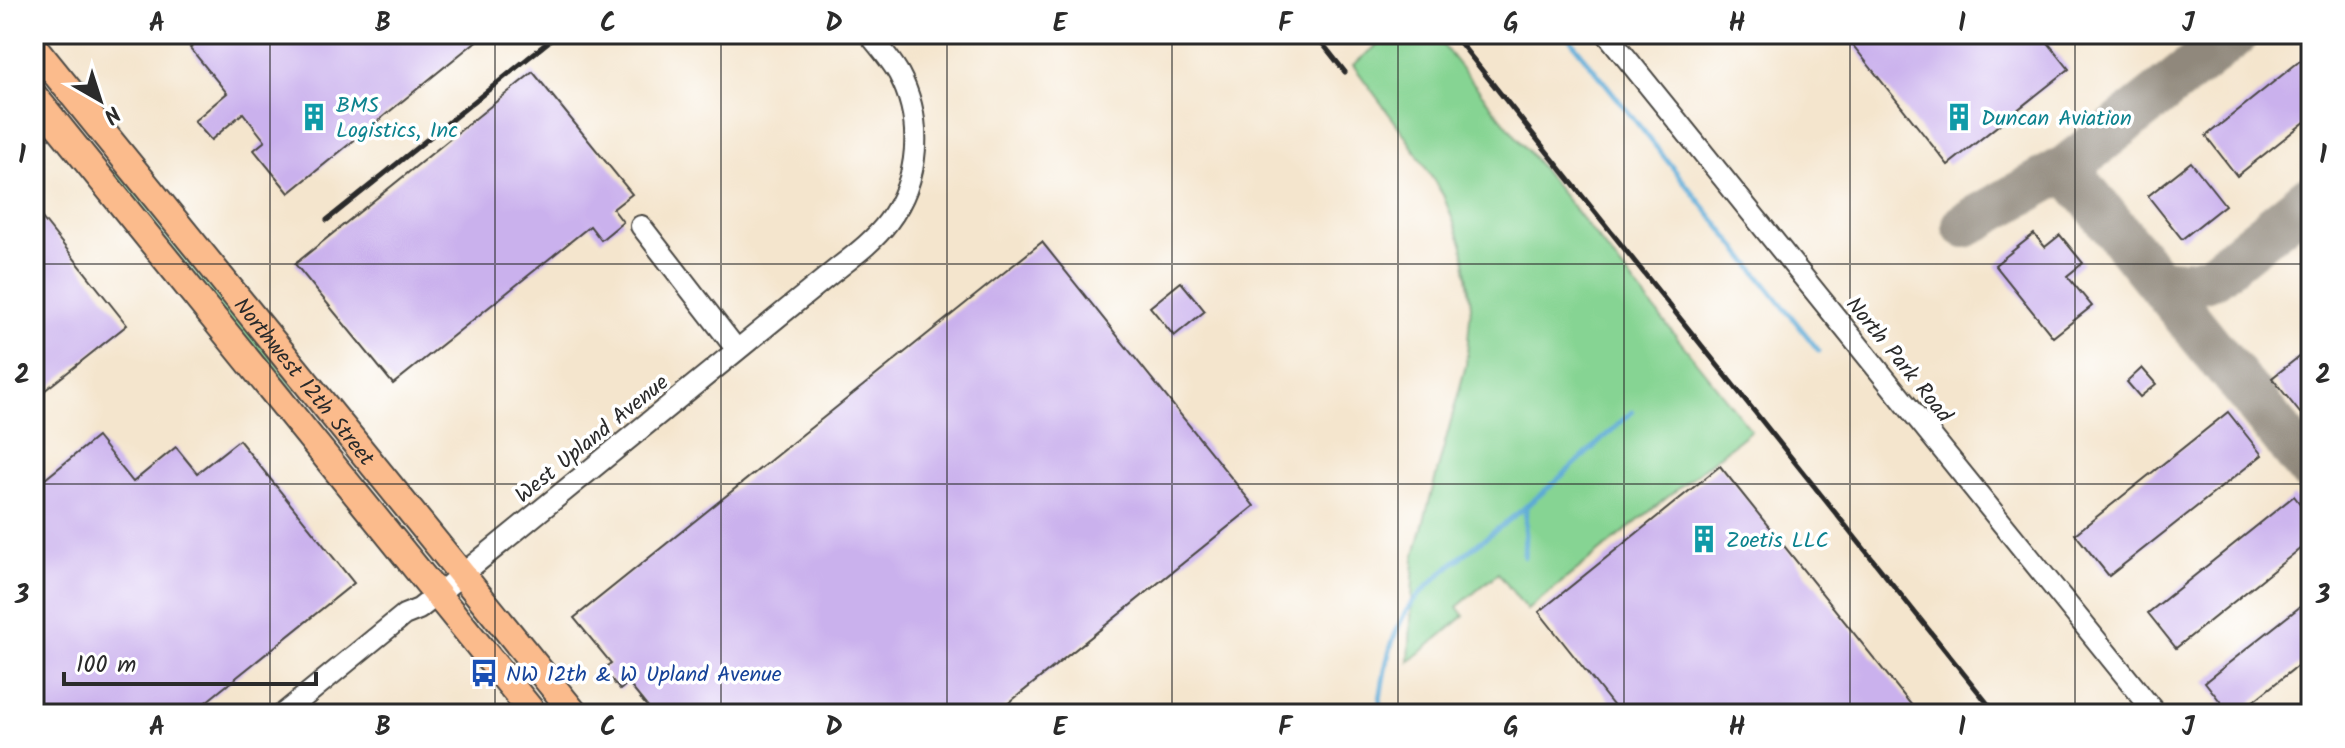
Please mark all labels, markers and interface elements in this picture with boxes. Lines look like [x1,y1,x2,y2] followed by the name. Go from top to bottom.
[149,3,165,45] text: A
[375,3,391,45] text: B
[600,3,616,45] text: C
[825,3,843,45] text: D
[1053,3,1069,45] text: E
[1278,3,1294,45] text: F
[1503,3,1519,45] text: G
[1729,3,1746,45] text: H
[1958,3,1966,45] text: I
[2182,3,2196,45] text: J
[60,60,140,140] north arrow
[336,89,458,149] place label: BMS Logistics, Inc
[95,96,127,132] text: N
[299,102,329,132] building icon: BMS Logistics, Inc
[1944,102,1974,132] building icon: Duncan Aviation
[1981,102,2132,137] place label: Duncan Aviation
[18,135,26,177] text: 1
[2319,135,2327,177] text: 1
[1836,290,1961,432] street label: North Park Road
[224,291,383,475] street label: Northwest 12th Street
[14,355,30,397] text: 2
[2315,355,2331,397] text: 2
[508,367,677,513] street label: West Upland Avenue
[1689,524,1719,554] building icon: Zoetis LLC
[1726,524,1829,559] place label: Zoetis LLC
[14,575,29,617] text: 3
[2315,575,2330,617] text: 3
[64,636,316,686] scale bar
[76,646,136,685] text: 100 m
[469,658,499,688] bus stop icon: NW 12th & W Upland Avenue
[506,658,782,693] place label: NW 12th & W Upland Avenue
[149,707,165,748] text: A
[375,707,391,748] text: B
[600,707,616,748] text: C
[825,707,843,748] text: D
[1053,707,1069,748] text: E
[1278,707,1294,748] text: F
[1503,707,1519,748] text: G
[1729,707,1746,748] text: H
[1958,707,1966,748] text: I
[2182,707,2196,748] text: J

